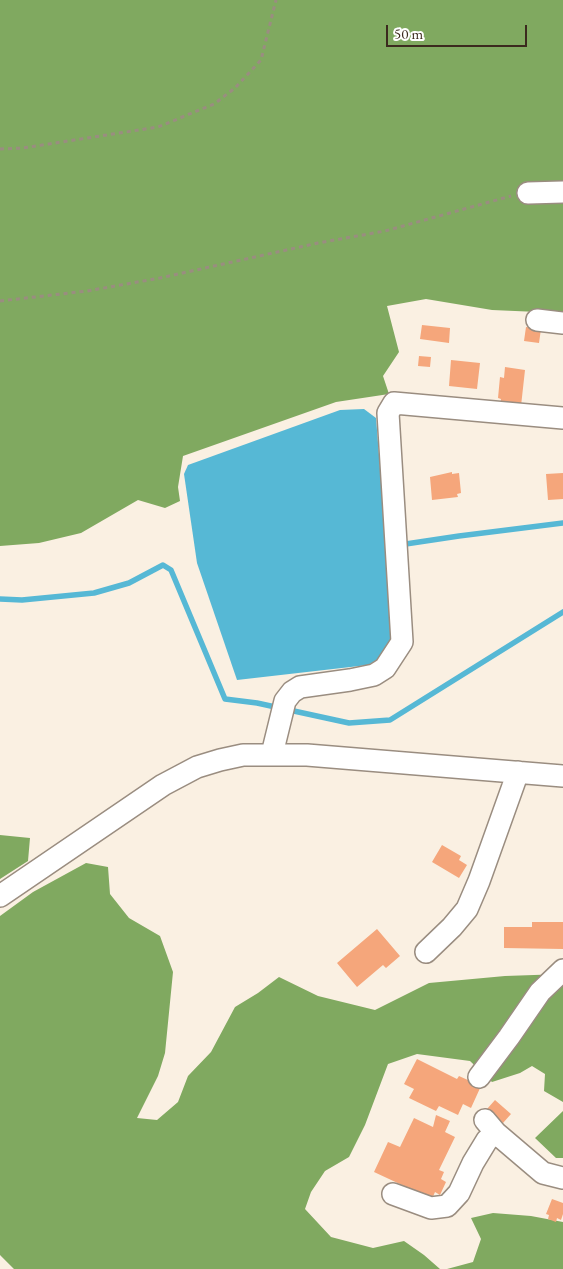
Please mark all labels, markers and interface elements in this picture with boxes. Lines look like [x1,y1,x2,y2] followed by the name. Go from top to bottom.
[388,15,529,47] scale bar
[394,24,423,43] text: 50 m

